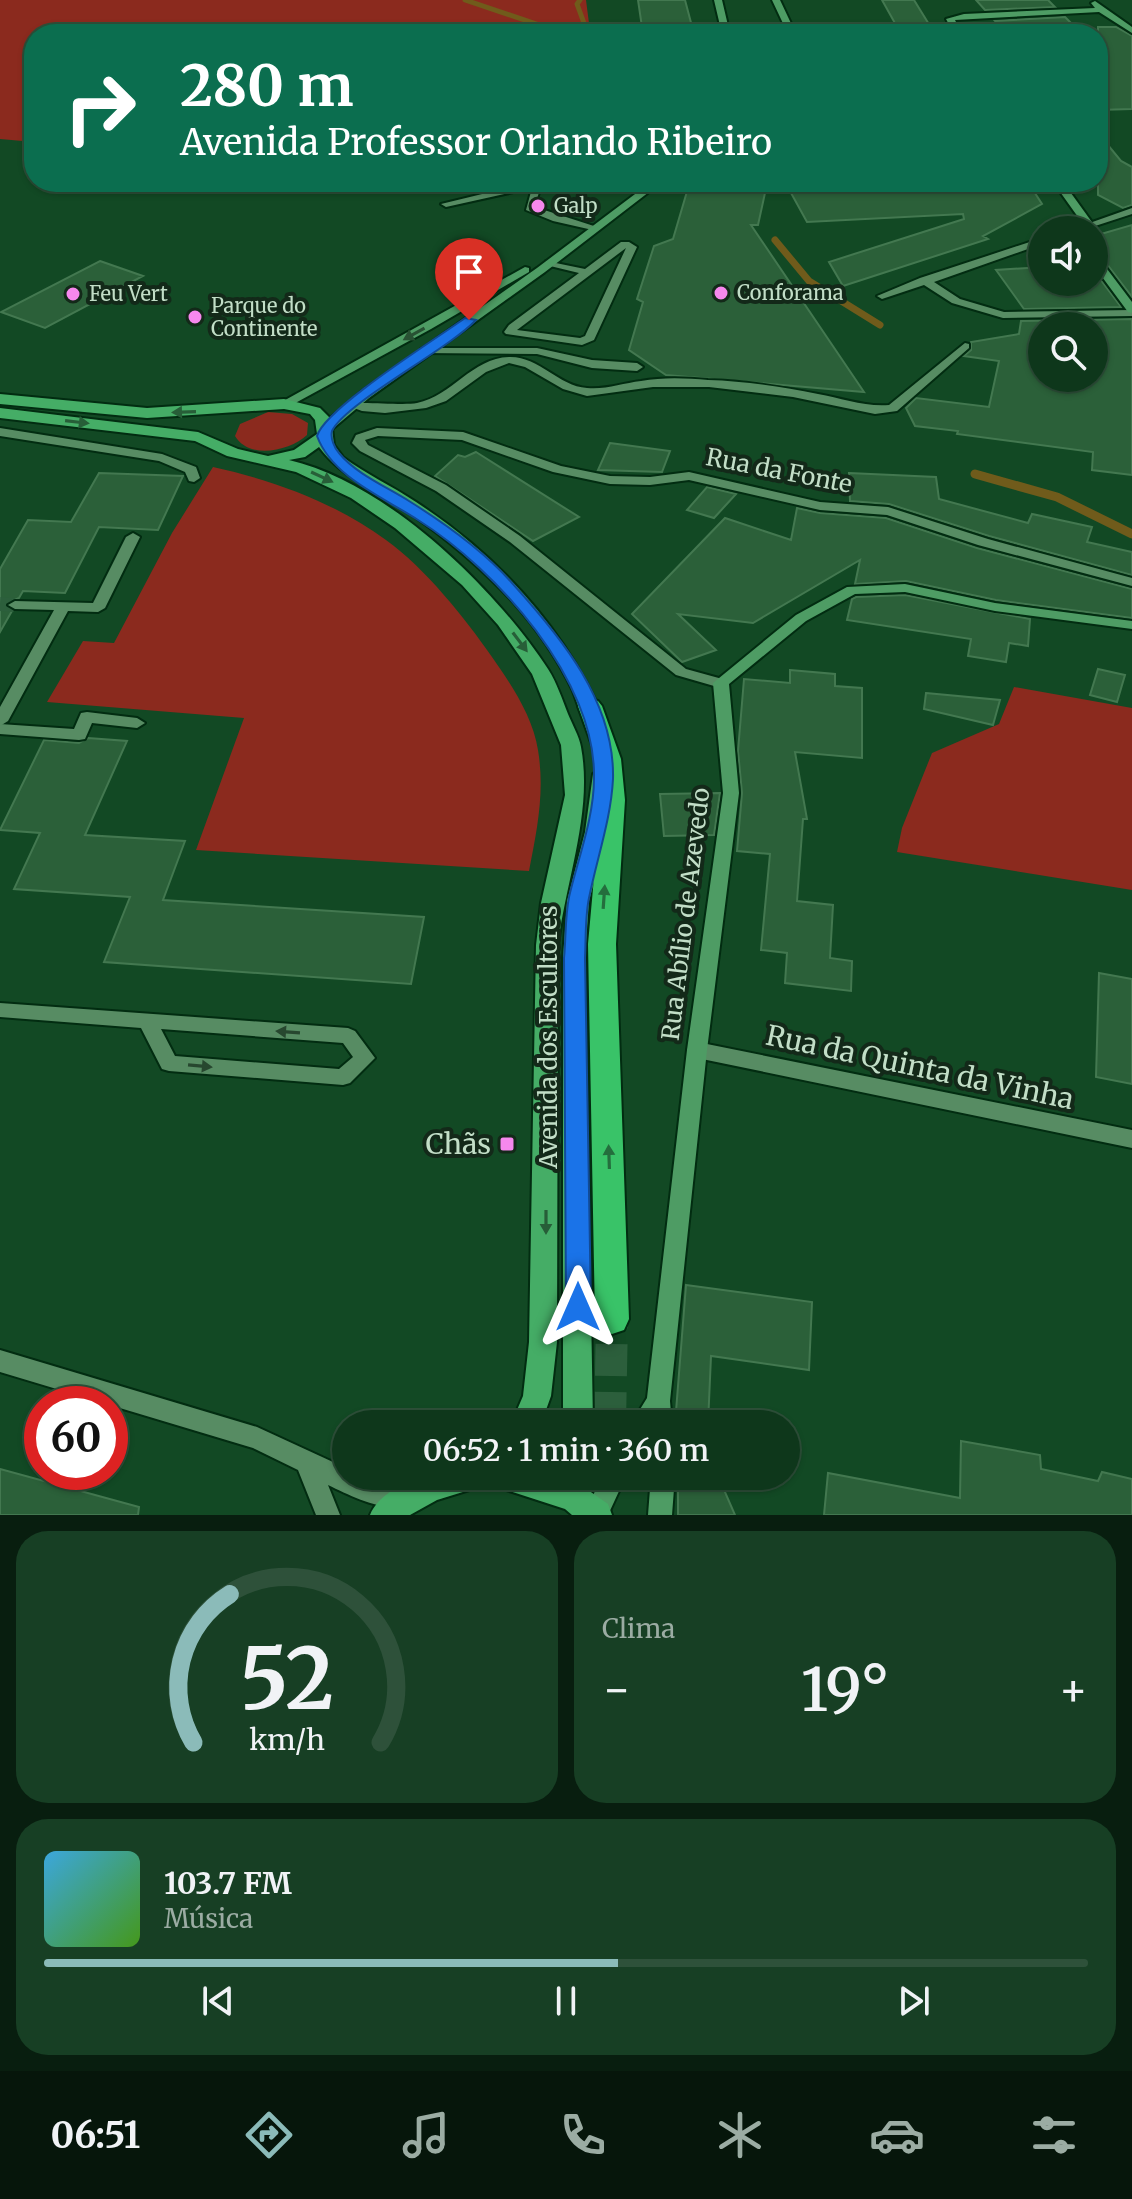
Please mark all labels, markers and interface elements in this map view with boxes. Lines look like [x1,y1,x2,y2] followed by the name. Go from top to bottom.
[180,51,354,121] text: 280 m
[48,56,152,160] icon: right
[180,120,772,165] text: Avenida Professor Orlando Ribeiro
[554,193,598,218] place label: Galp
[529,197,547,215] marker: Galp
[1028,216,1108,392] map controls
[1028,216,1108,296] button: sound
[435,238,503,320] pin
[447,250,491,294] icon: arrive
[737,280,844,305] place label: Conforama
[89,281,168,306] place label: Feu Vert
[712,284,730,302] marker: Conforama
[64,285,82,303] marker: Feu Vert
[211,293,317,341] place label: Parque do Continente
[186,308,204,326] marker: Parque do Continente
[1028,312,1108,392] button: search
[402,328,425,341] one-way arrow
[171,406,196,419] one-way arrow
[65,416,90,429] one-way arrow
[704,441,855,500] street label: Rua da Fonte
[310,470,334,484] one-way arrow
[511,632,527,652] one-way arrow
[655,786,716,1042] street label: Rua Abílio de Azevedo
[598,884,611,909] one-way arrow
[533,905,564,1170] street label: Avenida dos Escultores
[763,1017,1077,1117] street label: Rua da Quinta da Vinha
[275,1025,300,1038] one-way arrow
[188,1060,213,1073] one-way arrow
[425,1126,491,1162] place label: Chãs
[498,1135,516,1153] marker: Chãs
[602,1144,615,1169] one-way arrow
[540,1210,552,1235] one-way arrow
[536,1265,620,1349] position arrow
[24,1386,128,1490] speed limit sign: 60
[423,1431,709,1469] text: 06:52 · 1 min · 360 m
[602,1612,675,1645] text: Clima
[240,1627,334,1732] text: 52
[801,1652,889,1727] text: 19°
[602,1662,631,1717] text: −
[1059,1662,1088,1717] text: +
[249,1722,325,1758] text: km/h
[164,1864,292,1902] text: 103.7 FM
[164,1902,253,1935] text: Música
[196,1979,240,2023] icon: previous
[544,1979,588,2023] icon: pause
[892,1979,936,2023] icon: next
[241,2107,297,2163] icon: directions
[398,2107,454,2163] icon: music
[555,2107,611,2163] icon: phone
[712,2107,768,2163] icon: climate
[869,2107,925,2163] icon: car
[1026,2107,1082,2163] icon: filters
[50,2113,140,2158] text: 06:51

